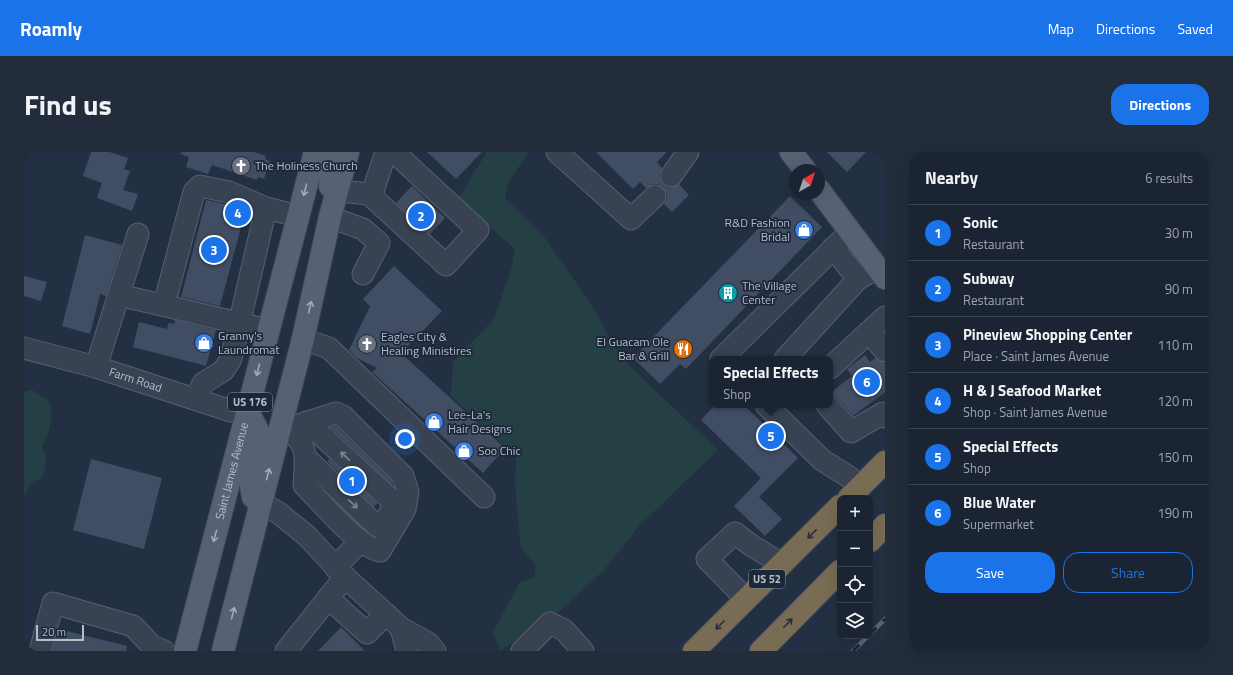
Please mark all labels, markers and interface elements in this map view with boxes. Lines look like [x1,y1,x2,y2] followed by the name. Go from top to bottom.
[20,14,82,43] text: Roamly
[1048,18,1074,39] text: Map
[1096,18,1155,39] text: Directions
[1177,18,1213,39] text: Saved
[24,83,112,126] text: Find us
[1111,84,1209,125] button: Directions
[230,155,252,177] church icon: The Holiness Church
[255,156,358,175] place label: The Holiness Church
[789,164,825,200] north arrow
[925,165,978,191] text: Nearby
[1145,168,1193,188] text: 6 results
[301,183,308,196] one-way arrow
[225,198,251,228] pin: 4
[408,201,434,231] pin: 2
[963,211,998,234] text: Sonic
[725,213,790,246] place label: R&D Fashion Bridal
[793,219,815,241] shop icon: R&D Fashion Bridal
[934,223,942,243] text: 1
[1165,223,1193,243] text: 30 m
[963,234,1024,254] text: Restaurant
[201,235,227,265] pin: 3
[963,267,1014,290] text: Subway
[742,276,797,309] place label: The Village Center
[934,279,942,299] text: 2
[1165,279,1193,299] text: 90 m
[717,282,739,304] building icon: The Village Center
[963,290,1024,310] text: Restaurant
[307,301,315,314] one-way arrow
[963,323,1132,346] text: Pineview Shopping Center
[218,326,280,359] place label: Granny's Laundromat
[381,327,472,360] place label: Eagles City & Healing Ministires
[193,332,215,354] shop icon: Granny's Laundromat
[597,332,669,365] place label: El Guacam Ole Bar & Grill
[356,333,378,355] church icon: Eagles City & Healing Ministires
[934,335,942,355] text: 3
[1157,335,1193,355] text: 110 m
[672,338,694,360] restaurant icon: El Guacam Ole Bar & Grill
[963,346,1109,366] text: Place · Saint James Avenue
[709,356,833,408] popup
[723,361,819,384] text: Special Effects
[107,362,165,397] street label: Farm Road
[254,363,262,376] one-way arrow
[854,367,880,397] pin: 6
[963,379,1101,402] text: H & J Seafood Market
[723,384,751,404] text: Shop
[934,391,942,411] text: 4
[1157,391,1193,411] text: 120 m
[228,393,272,411] road number: US 176
[963,402,1107,422] text: Shop · Saint James Avenue
[448,405,512,438] place label: Lee-La's Hair Designs
[423,411,445,433] shop icon: Lee-La's Hair Designs
[210,420,253,522] street label: Saint James Avenue
[758,421,784,451] pin: 5
[395,429,415,449] your location
[963,435,1058,458] text: Special Effects
[453,440,475,462] shop icon: Soo Chic
[478,441,521,460] place label: Soo Chic
[934,447,942,467] text: 5
[1157,447,1193,467] text: 150 m
[341,452,351,461] one-way arrow
[963,458,991,478] text: Shop
[339,466,365,496] pin: 1
[265,467,272,480] one-way arrow
[963,491,1036,514] text: Blue Water
[837,495,873,639] map controls
[837,495,873,531] button: +
[348,499,358,508] one-way arrow
[934,503,942,523] text: 6
[1157,503,1193,523] text: 190 m
[963,514,1034,534] text: Supermarket
[807,529,817,539] one-way arrow
[211,530,218,543] one-way arrow
[837,531,873,567] button: −
[925,552,1055,593] button: Save
[1063,552,1193,593] button: Share
[837,567,873,603] button: locate
[749,570,785,588] road number: US 52
[837,603,873,639] button: layers
[229,607,237,620] one-way arrow
[784,618,793,628] one-way arrow
[715,620,725,630] one-way arrow
[36,623,84,642] scale bar
[42,624,66,640] text: 20 m

